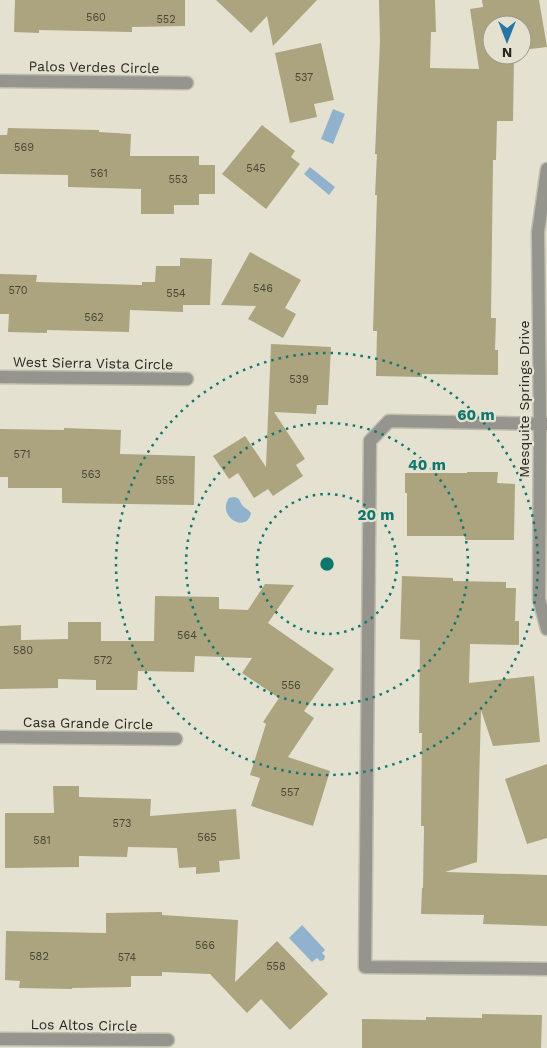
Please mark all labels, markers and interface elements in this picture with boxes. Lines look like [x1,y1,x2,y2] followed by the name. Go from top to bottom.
[86,11,106,24] house number: 560
[156,13,176,26] house number: 552
[482,15,532,65] north arrow
[502,45,512,61] text: N
[28,58,160,76] street label: Palos Verdes Circle
[295,71,313,84] house number: 537
[14,141,34,154] house number: 569
[246,162,266,175] house number: 545
[90,167,108,180] house number: 561
[168,173,188,186] house number: 553
[253,282,273,295] house number: 546
[8,284,28,297] house number: 570
[166,287,186,300] house number: 554
[84,311,104,324] house number: 562
[516,320,532,478] street label: Mesquite Springs Drive
[13,354,173,372] street label: West Sierra Vista Circle
[289,373,309,386] house number: 539
[457,406,495,424] text: 60 m
[14,448,30,461] house number: 571
[408,456,446,474] text: 40 m
[81,468,101,481] house number: 563
[155,474,175,487] house number: 555
[357,506,395,524] text: 20 m
[318,555,336,573] centre of rings
[177,629,197,642] house number: 564
[13,644,33,657] house number: 580
[94,654,113,667] house number: 572
[281,679,301,692] house number: 556
[23,714,153,732] street label: Casa Grande Circle
[281,786,299,799] house number: 557
[113,817,132,830] house number: 573
[197,831,217,844] house number: 565
[33,834,51,847] house number: 581
[195,939,215,952] house number: 566
[29,950,49,963] house number: 582
[118,951,137,964] house number: 574
[266,960,286,973] house number: 558
[30,1016,138,1034] street label: Los Altos Circle

